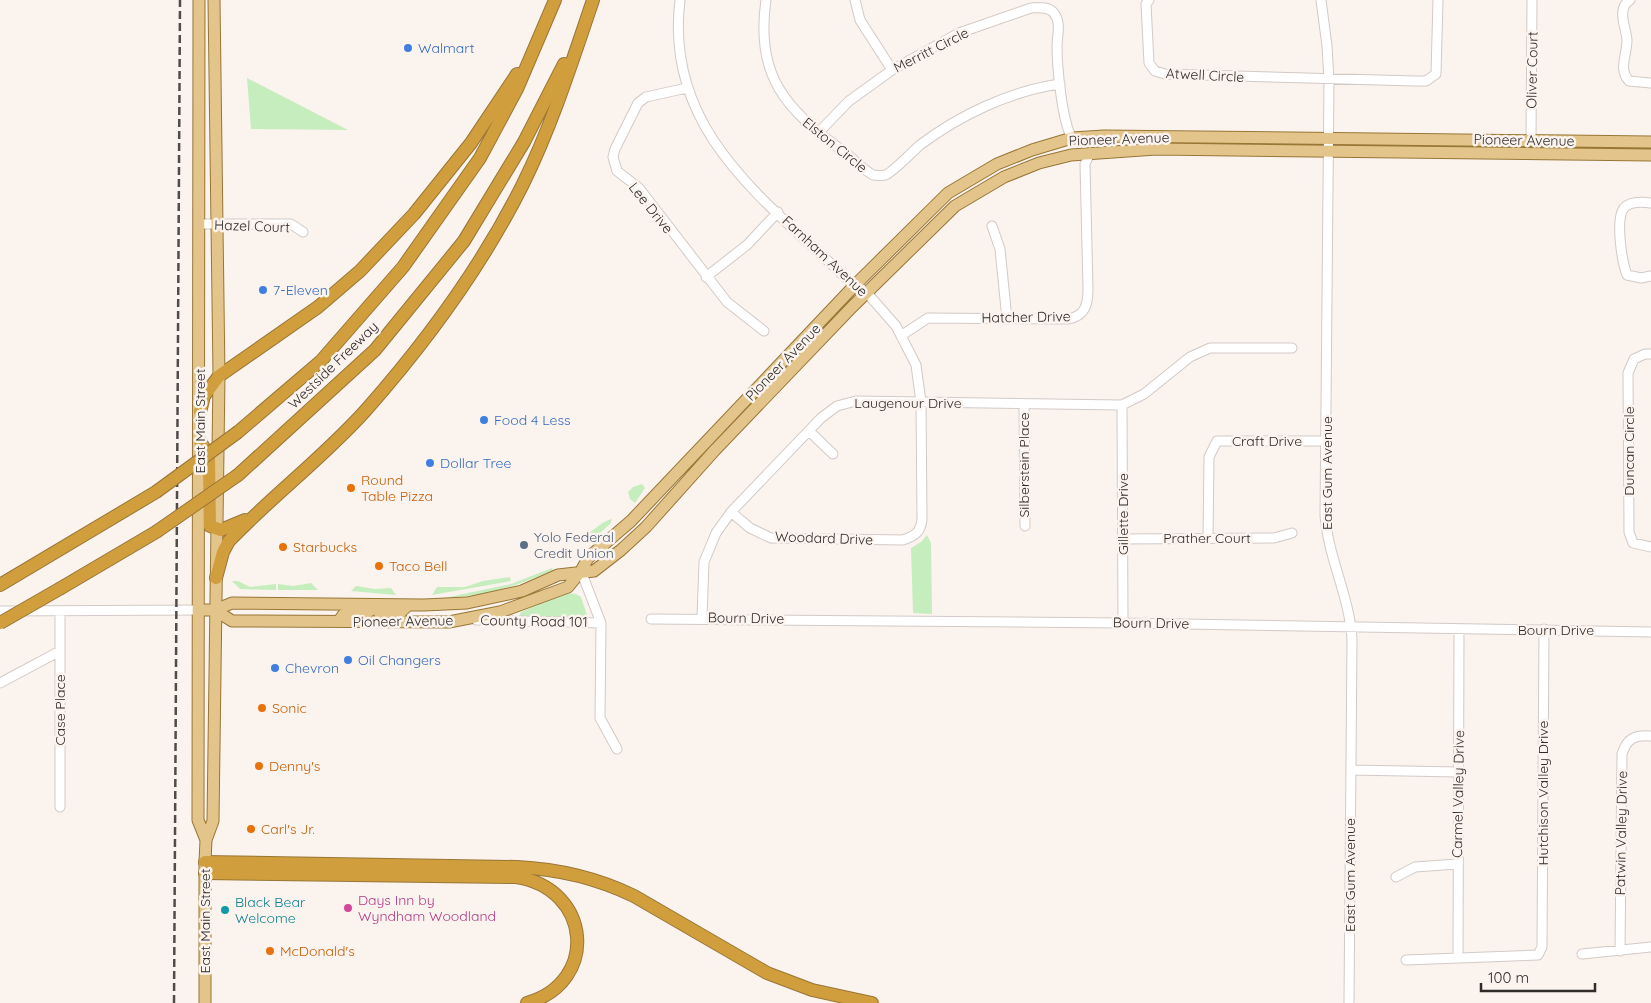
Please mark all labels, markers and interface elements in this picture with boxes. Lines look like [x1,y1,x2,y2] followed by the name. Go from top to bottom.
[890,23,972,77] street label: Merritt Circle
[1522,31,1542,109] street label: Oliver Court
[418,39,475,57] place label: Walmart
[402,42,414,54] marker: Walmart
[1165,64,1245,86] street label: Atwell Circle
[799,113,871,177] street label: Elston Circle
[1068,128,1170,150] street label: Pioneer Avenue
[1473,130,1575,150] street label: Pioneer Avenue
[625,179,677,237] street label: Lee Drive
[778,212,872,300] street label: Farnham Avenue
[214,216,290,236] street label: Hazel Court
[273,281,328,299] place label: 7-Eleven
[257,284,269,296] marker: 7-Eleven
[981,307,1071,327] street label: Hatcher Drive
[284,317,382,413] street label: Westside Freeway
[742,319,825,405] street label: Pioneer Avenue
[191,368,209,473] street label: East Main Street
[854,394,962,412] street label: Laugenour Drive
[1620,406,1638,496] street label: Duncan Circle
[494,411,571,429] place label: Food 4 Less
[1015,412,1033,518] street label: Silberstein Place
[478,414,490,426] marker: Food 4 Less
[1318,416,1336,530] street label: East Gum Avenue
[1232,432,1302,450] street label: Craft Drive
[440,454,511,472] place label: Dollar Tree
[424,457,436,469] marker: Dollar Tree
[361,471,433,505] place label: Round Table Pizza
[1114,473,1132,555] street label: Gillette Drive
[345,482,357,494] marker: Round Table Pizza
[775,527,874,549] street label: Woodard Drive
[534,528,614,562] place label: Yolo Federal Credit Union
[1163,529,1251,547] street label: Prather Court
[293,538,357,556] place label: Starbucks
[518,539,530,551] marker: Yolo Federal Credit Union
[277,541,289,553] marker: Starbucks
[389,557,448,575] place label: Taco Bell
[373,560,385,572] marker: Taco Bell
[708,608,784,628] street label: Bourn Drive
[352,611,454,631] street label: Pioneer Avenue
[480,611,588,631] street label: County Road 101
[1113,613,1189,633] street label: Bourn Drive
[1518,621,1594,639] street label: Bourn Drive
[358,651,441,669] place label: Oil Changers
[342,654,354,666] marker: Oil Changers
[285,659,339,677] place label: Chevron
[269,662,281,674] marker: Chevron
[51,674,69,746] street label: Case Place
[272,699,307,717] place label: Sonic
[256,702,268,714] marker: Sonic
[1534,720,1552,866] street label: Hutchison Valley Drive
[1448,730,1468,858] street label: Carmel Valley Drive
[269,757,320,775] place label: Denny's
[253,760,265,772] marker: Denny's
[1611,770,1631,896] street label: Patwin Valley Drive
[1341,818,1359,932] street label: East Gum Avenue
[261,820,315,838] place label: Carl's Jr.
[245,823,257,835] marker: Carl's Jr.
[196,868,214,973] street label: East Main Street
[358,891,496,925] place label: Days Inn by Wyndham Woodland
[235,893,306,927] place label: Black Bear Welcome
[342,902,354,914] marker: Days Inn by Wyndham Woodland
[219,904,231,916] marker: Black Bear Welcome
[280,942,355,960] place label: McDonald's
[264,945,276,957] marker: McDonald's
[1481,960,1595,992] scale bar
[1488,968,1529,987] text: 100 m

